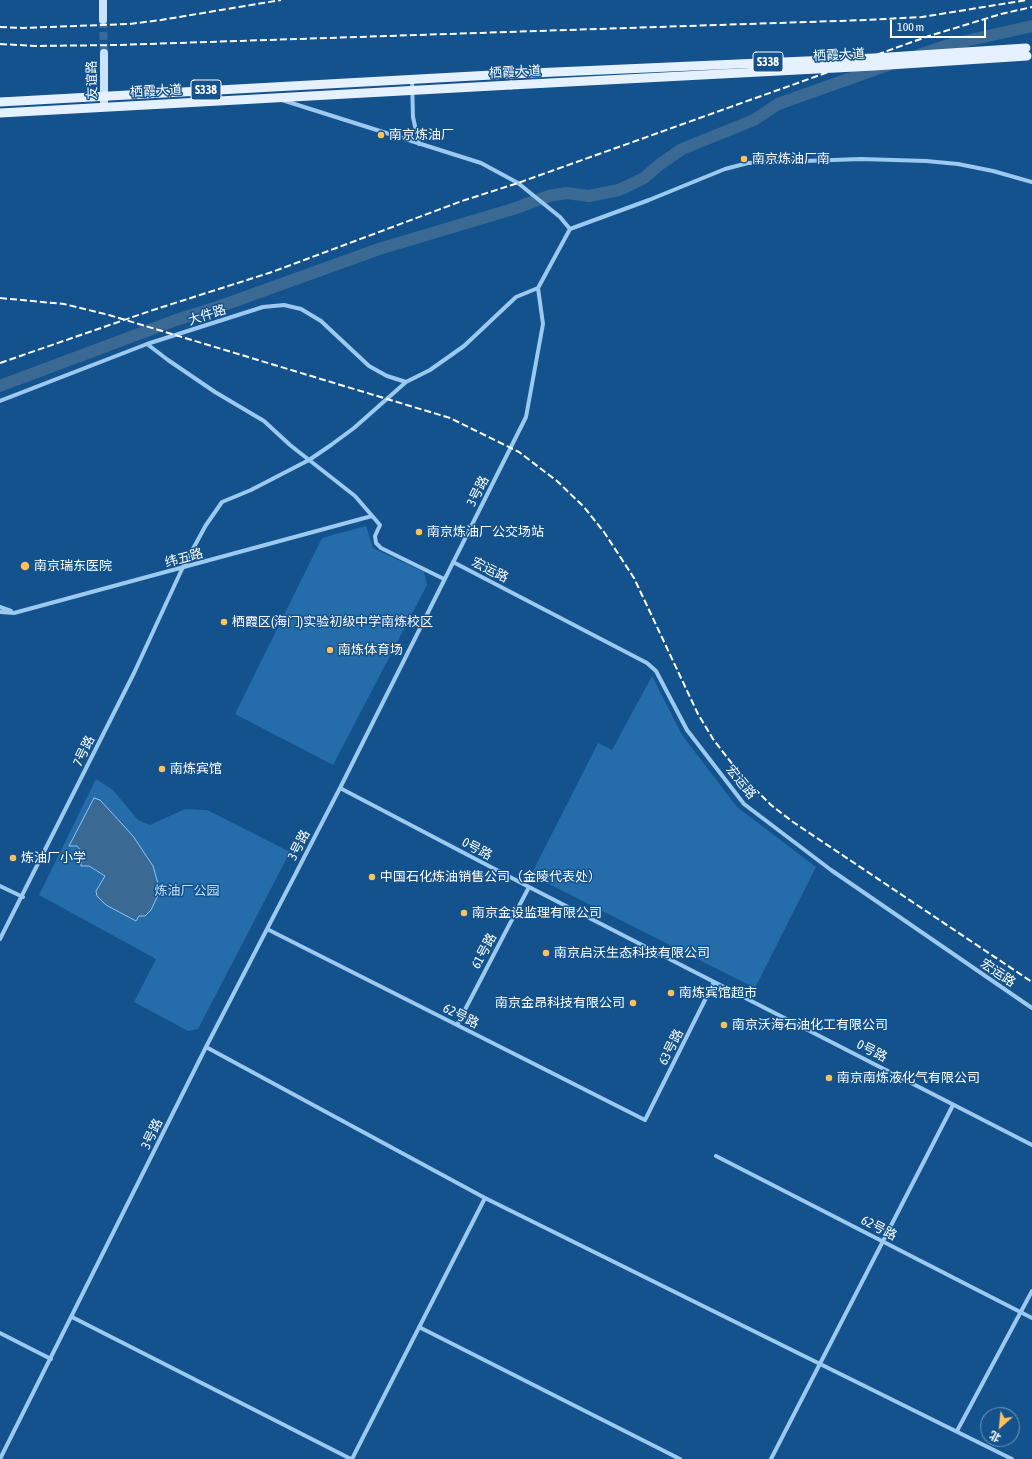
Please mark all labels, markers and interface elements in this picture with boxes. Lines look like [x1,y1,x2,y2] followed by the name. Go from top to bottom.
[892,12,988,38] scale bar
[897,20,924,34] text: 100 m
[813,46,865,64] street label: 栖霞大道
[753,52,783,72] road number: S338
[84,60,100,100] street label: 友谊路
[489,63,541,81] street label: 栖霞大道
[191,80,221,100] road number: S338
[130,82,182,100] street label: 栖霞大道
[389,127,454,143] place label: 南京炼油厂
[376,130,386,140] marker: 南京炼油厂
[752,151,830,167] place label: 南京炼油厂南
[739,154,749,164] marker: 南京炼油厂南
[186,302,228,328] street label: 大件路
[464,473,492,509] street label: 3号路
[427,524,544,540] place label: 南京炼油厂公交场站
[414,527,424,537] marker: 南京炼油厂公交场站
[163,545,205,571] street label: 纬五路
[469,554,511,586] street label: 宏运路
[34,558,112,574] place label: 南京瑞东医院
[19,560,31,572] marker: 南京瑞东医院
[232,614,433,630] place label: 栖霞区(海门)实验初级中学南炼校区
[219,617,229,627] marker: 栖霞区(海门)实验初级中学南炼校区
[338,642,403,658] place label: 南炼体育场
[325,645,335,655] marker: 南炼体育场
[70,733,98,769] street label: 7号路
[170,761,222,777] place label: 南炼宾馆
[723,762,759,802] street label: 宏运路
[157,764,167,774] marker: 南炼宾馆
[285,827,313,863] street label: 3号路
[459,835,495,863] street label: 0号路
[21,850,86,866] place label: 炼油厂小学
[8,853,18,863] marker: 炼油厂小学
[380,869,601,885] place label: 中国石化炼油销售公司（金陵代表处）
[367,872,377,882] marker: 中国石化炼油销售公司（金陵代表处）
[155,883,219,899] park label: 炼油厂公园
[472,905,602,921] place label: 南京金设监理有限公司
[459,908,469,918] marker: 南京金设监理有限公司
[468,930,500,972] street label: 61号路
[554,945,710,961] place label: 南京启沃生态科技有限公司
[541,948,551,958] marker: 南京启沃生态科技有限公司
[977,956,1019,990] street label: 宏运路
[679,985,757,1001] place label: 南炼宾馆超市
[666,988,676,998] marker: 南炼宾馆超市
[495,995,625,1011] place label: 南京金昂科技有限公司
[628,998,638,1008] marker: 南京金昂科技有限公司
[440,1000,482,1032] street label: 62号路
[732,1017,888,1033] place label: 南京沃海石油化工有限公司
[719,1020,729,1030] marker: 南京沃海石油化工有限公司
[655,1026,687,1068] street label: 63号路
[854,1037,890,1065] street label: 0号路
[837,1070,980,1086] place label: 南京南炼液化气有限公司
[824,1073,834,1083] marker: 南京南炼液化气有限公司
[138,1116,166,1152] street label: 3号路
[858,1212,900,1244] street label: 62号路
[980,1407,1020,1447] north arrow
[987,1429,1003,1445] text: 北

